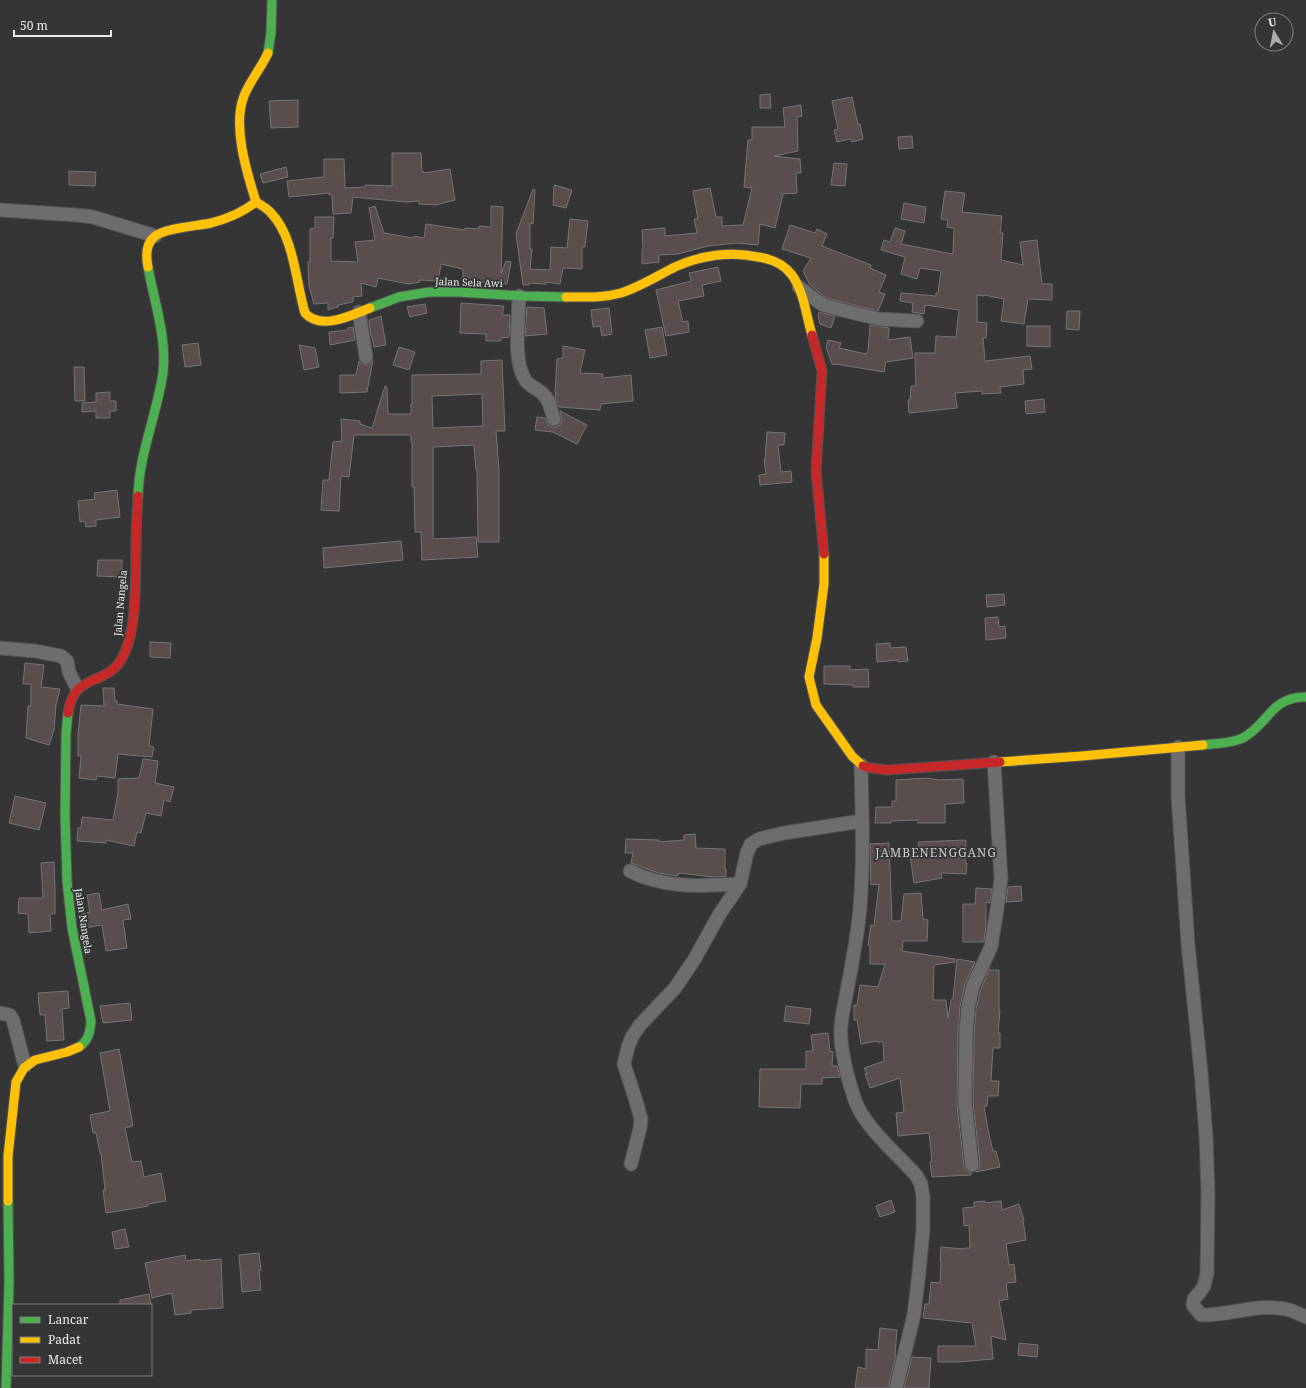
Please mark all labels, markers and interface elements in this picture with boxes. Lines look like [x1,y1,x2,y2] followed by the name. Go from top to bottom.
[14,12,111,38] scale bar
[1254,12,1294,52] north arrow
[1267,13,1278,30] text: U
[20,17,48,34] text: 50 m
[434,274,504,290] street label: Jalan Sela Awi
[110,569,130,638] street label: Jalan Nangela
[874,844,997,861] district label: JAMBENENGGANG
[72,886,96,955] street label: Jalan Nangela
[12,1304,152,1376] legend
[48,1311,89,1328] text: Lancar
[48,1331,80,1348] text: Padat
[48,1351,83,1368] text: Macet

